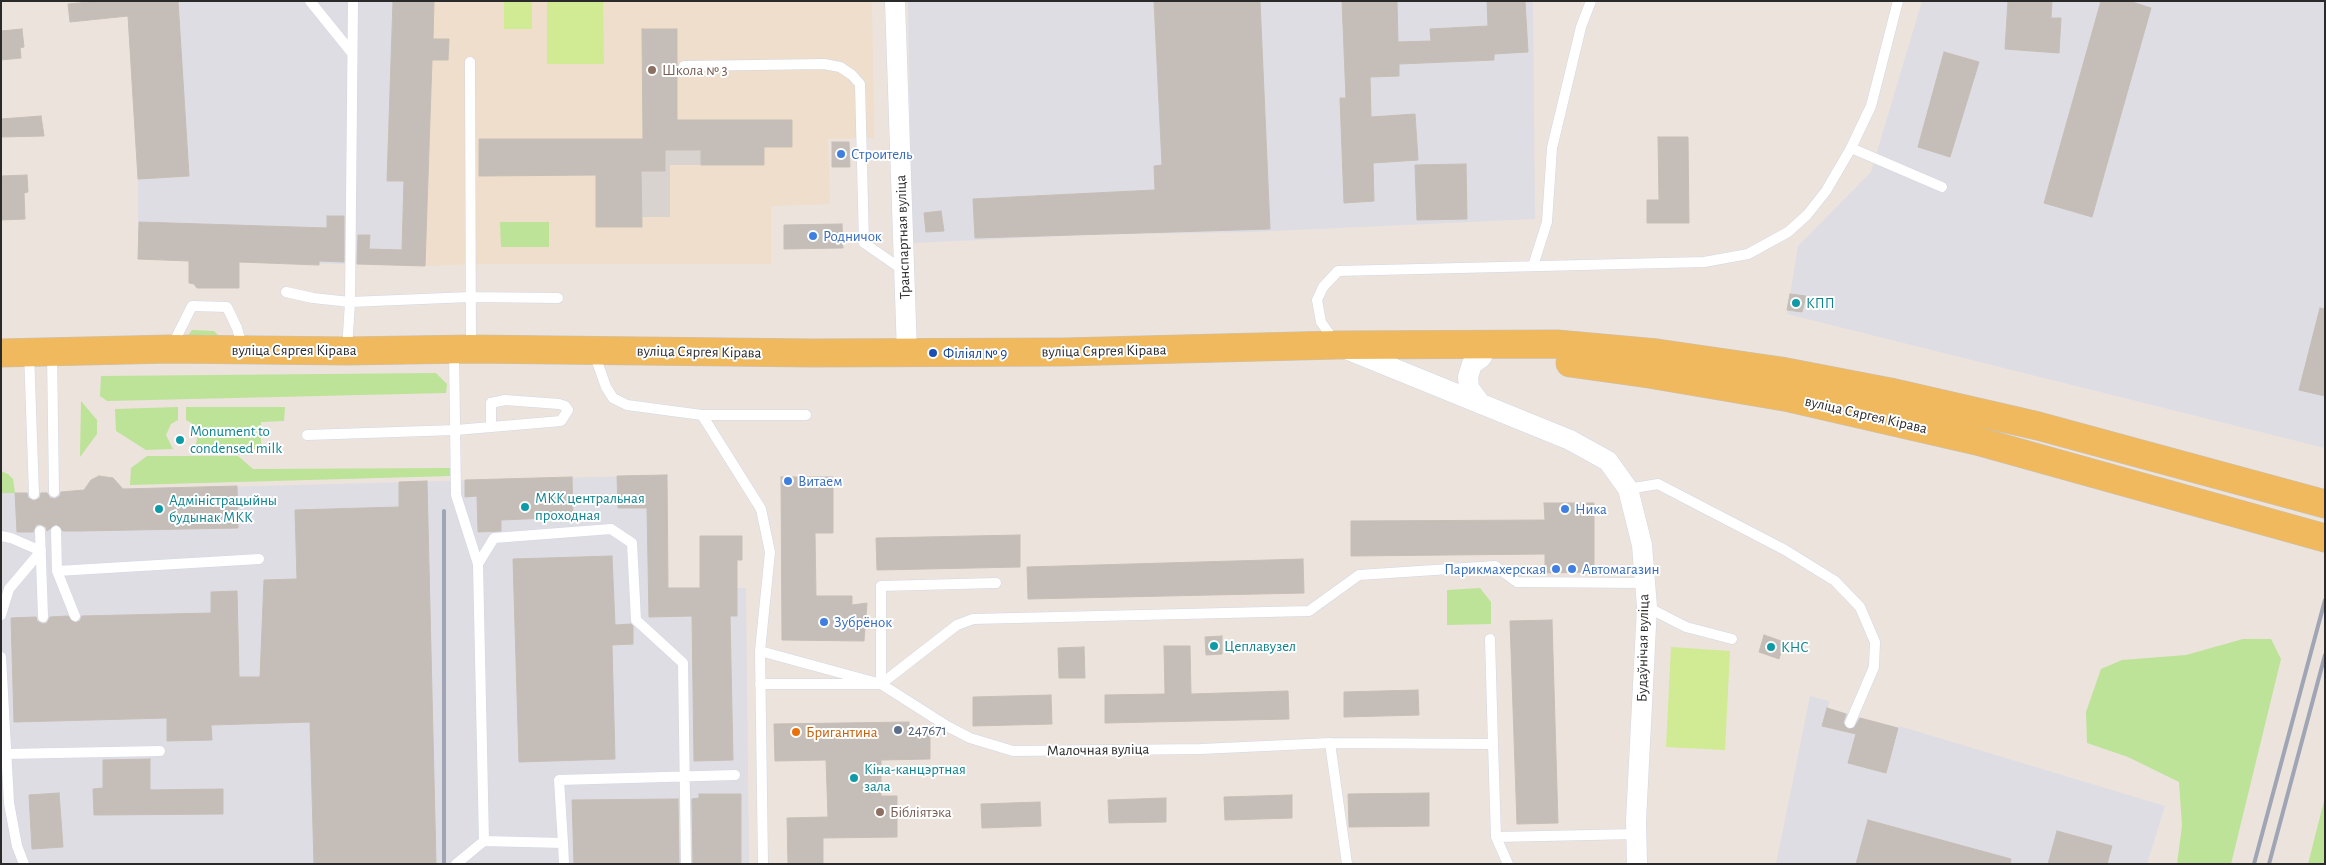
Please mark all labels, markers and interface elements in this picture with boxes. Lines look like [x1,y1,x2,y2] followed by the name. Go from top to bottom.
[662,61,728,79] place label: Школа № 3
[646,64,658,76] marker: Школа № 3
[851,145,912,163] place label: Строитель
[835,148,847,160] marker: Строитель
[892,175,914,299] street label: Транспартная вуліца
[823,227,882,245] place label: Родничок
[807,230,819,242] marker: Родничок
[1806,294,1835,312] place label: КПП
[1790,297,1802,309] marker: КПП
[232,341,356,359] street label: вуліца Сяргея Кірава
[1041,341,1167,361] street label: вуліца Сяргея Кірава
[636,342,762,362] street label: вуліца Сяргея Кірава
[943,344,1007,362] place label: Філіял № 9
[927,347,939,359] marker: Філіял № 9
[1803,392,1929,438] street label: вуліца Сяргея Кірава
[190,422,282,457] place label: Monument to condensed milk
[174,434,186,446] marker: Monument to condensed milk
[798,472,842,490] place label: Витаем
[782,475,794,487] marker: Витаем
[535,489,645,524] place label: МКК центральная проходная
[169,491,277,526] place label: Адміністрацыйны будынак МКК
[1575,500,1607,518] place label: Ника
[519,501,531,513] marker: МКК центральная проходная
[153,503,165,515] marker: Адміністрацыйны будынак МКК
[1559,503,1571,515] marker: Ника
[1444,560,1546,578] place label: Парикмахерская
[1582,560,1660,578] place label: Автомагазин
[1550,563,1562,575] marker: Парикмахерская
[1566,563,1578,575] marker: Автомагазин
[1633,594,1653,702] street label: Будаўнічая вуліца
[834,613,892,631] place label: Зубрёнок
[818,616,830,628] marker: Зубрёнок
[1224,637,1296,655] place label: Цеплавузел
[1781,638,1809,656] place label: КНС
[1208,640,1220,652] marker: Цеплавузел
[1765,641,1777,653] marker: КНС
[908,721,947,739] place label: 247671
[806,723,878,741] place label: Бригантина
[892,724,904,736] marker: 247671
[790,726,802,738] marker: Бригантина
[1047,740,1149,760] street label: Малочная вуліца
[864,760,966,795] place label: Кіна-канцэртная зала
[848,772,860,784] marker: Кіна-канцэртная зала
[890,803,951,821] place label: Бібліятэка
[874,806,886,818] marker: Бібліятэка

